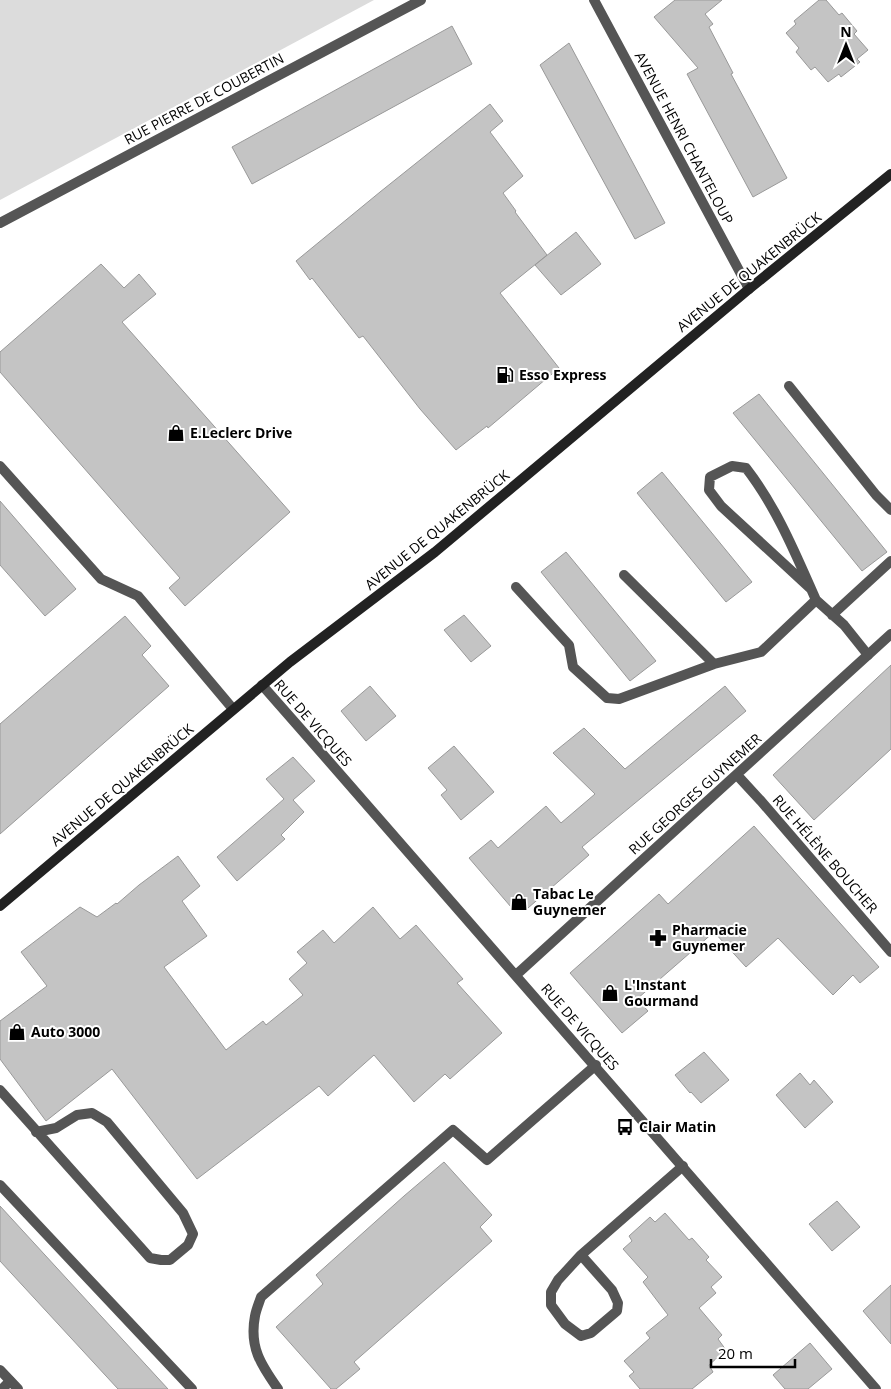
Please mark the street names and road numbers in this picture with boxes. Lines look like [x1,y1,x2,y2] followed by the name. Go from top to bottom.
[121,48,287,149] street label: RUE PIERRE DE COUBERTIN
[631,48,738,227] street label: AVENUE HENRI CHANTELOUP
[672,207,825,336] street label: AVENUE DE QUAKENBRÜCK
[360,465,513,594] street label: AVENUE DE QUAKENBRÜCK
[270,675,356,770] street label: RUE DE VICQUES
[46,719,197,850] street label: AVENUE DE QUAKENBRÜCK
[624,729,765,858] street label: RUE GEORGES GUYNEMER
[769,790,882,917] street label: RUE HÉLÈNE BOUCHER
[537,979,623,1074] street label: RUE DE VICQUES

